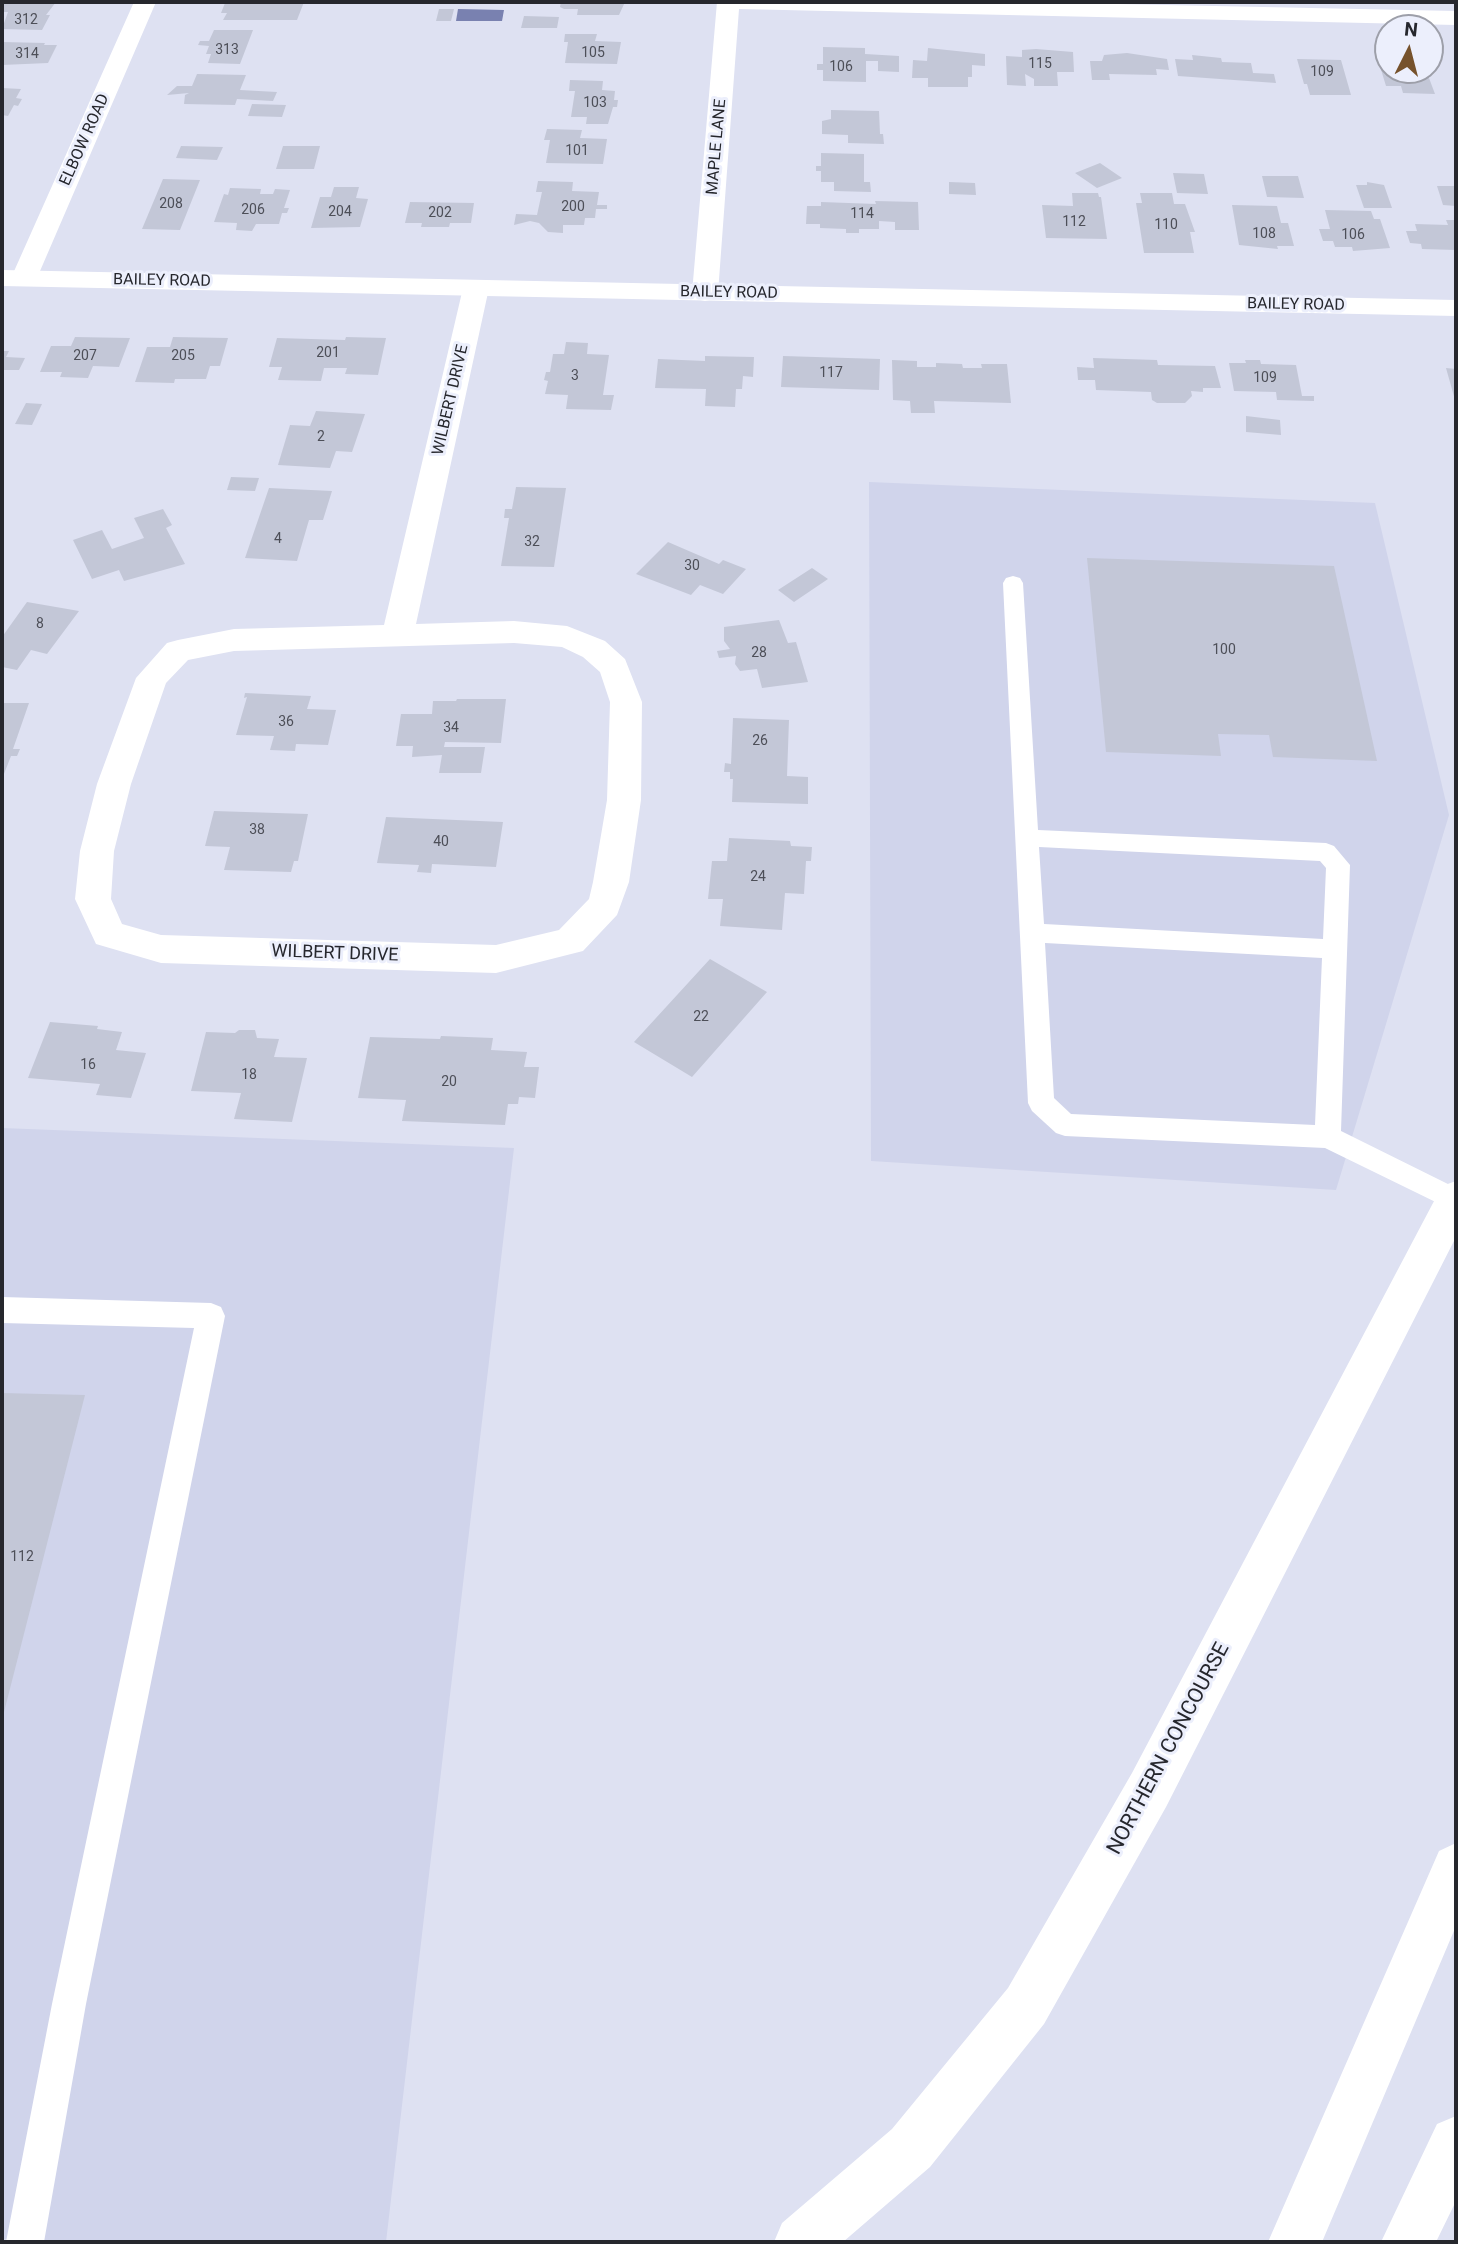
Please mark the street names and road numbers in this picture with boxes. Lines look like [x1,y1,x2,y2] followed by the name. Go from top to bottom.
[56,91,114,189] street label: ELBOW ROAD
[703,98,731,196] street label: MAPLE LANE
[113,271,211,291] street label: BAILEY ROAD
[680,283,778,303] street label: BAILEY ROAD
[1247,295,1345,315] street label: BAILEY ROAD
[429,343,473,457] street label: WILBERT DRIVE
[271,941,399,967] street label: WILBERT DRIVE
[1102,1639,1236,1859] street label: NORTHERN CONCOURSE

